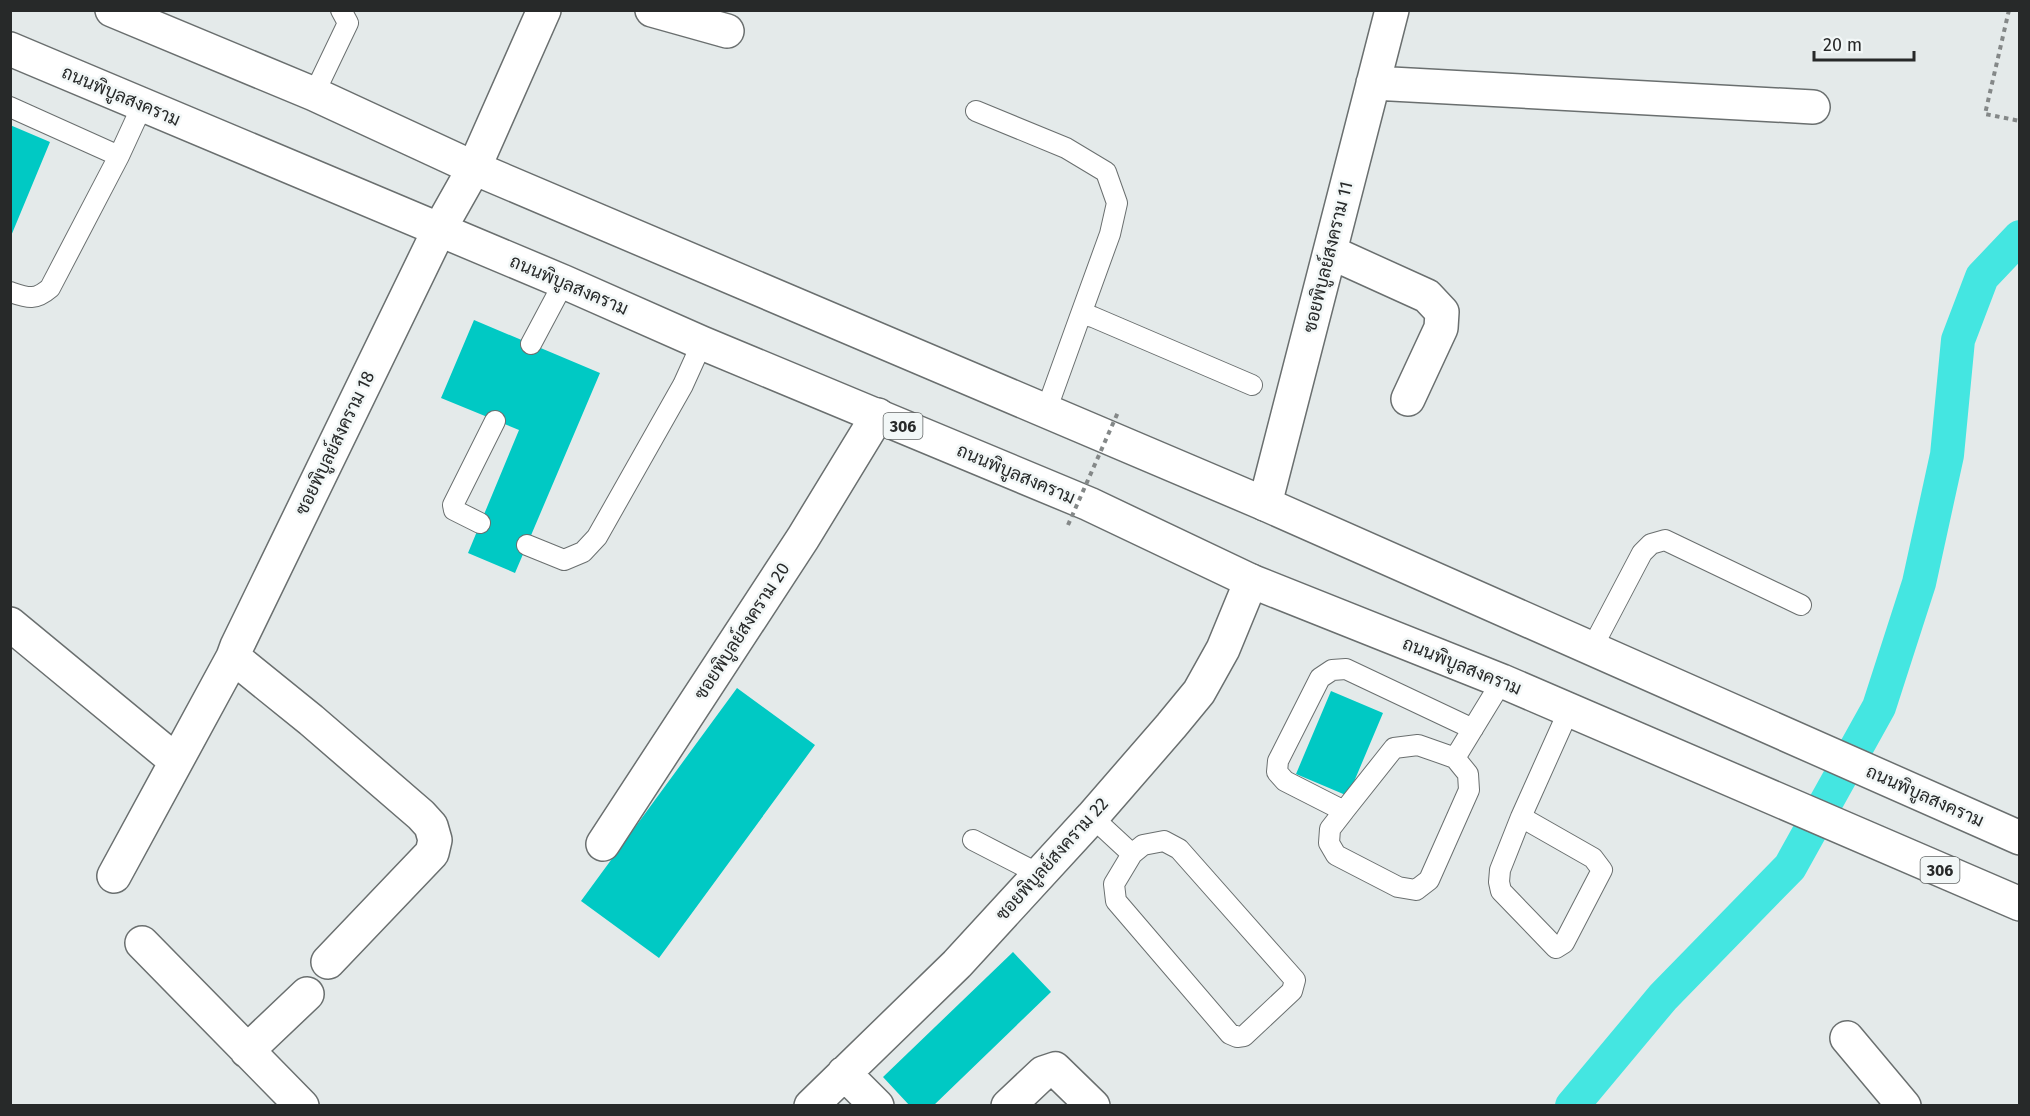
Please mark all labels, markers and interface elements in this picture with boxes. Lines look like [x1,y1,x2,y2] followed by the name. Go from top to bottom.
[1814,24,1914,62] scale bar
[1823,34,1862,56] text: 20 m
[58,61,183,133] street label: ถนนพิบูลสงคราม
[1297,178,1359,336] street label: ซอยพิบูลย์สงคราม 11
[506,250,631,322] street label: ถนนพิบูลสงคราม
[289,366,381,520] street label: ซอยพิบูลย์สงคราม 18
[884,413,922,439] road number: 306
[953,439,1078,511] street label: ถนนพิบูลสงคราม
[688,557,796,705] street label: ซอยพิบูลย์สงคราม 20
[1399,632,1525,702] street label: ถนนพิบูลสงคราม
[1862,760,1987,834] street label: ถนนพิบูลสงคราม
[990,792,1115,926] street label: ซอยพิบูลย์สงคราม 22
[1920,857,1960,883] road number: 306

